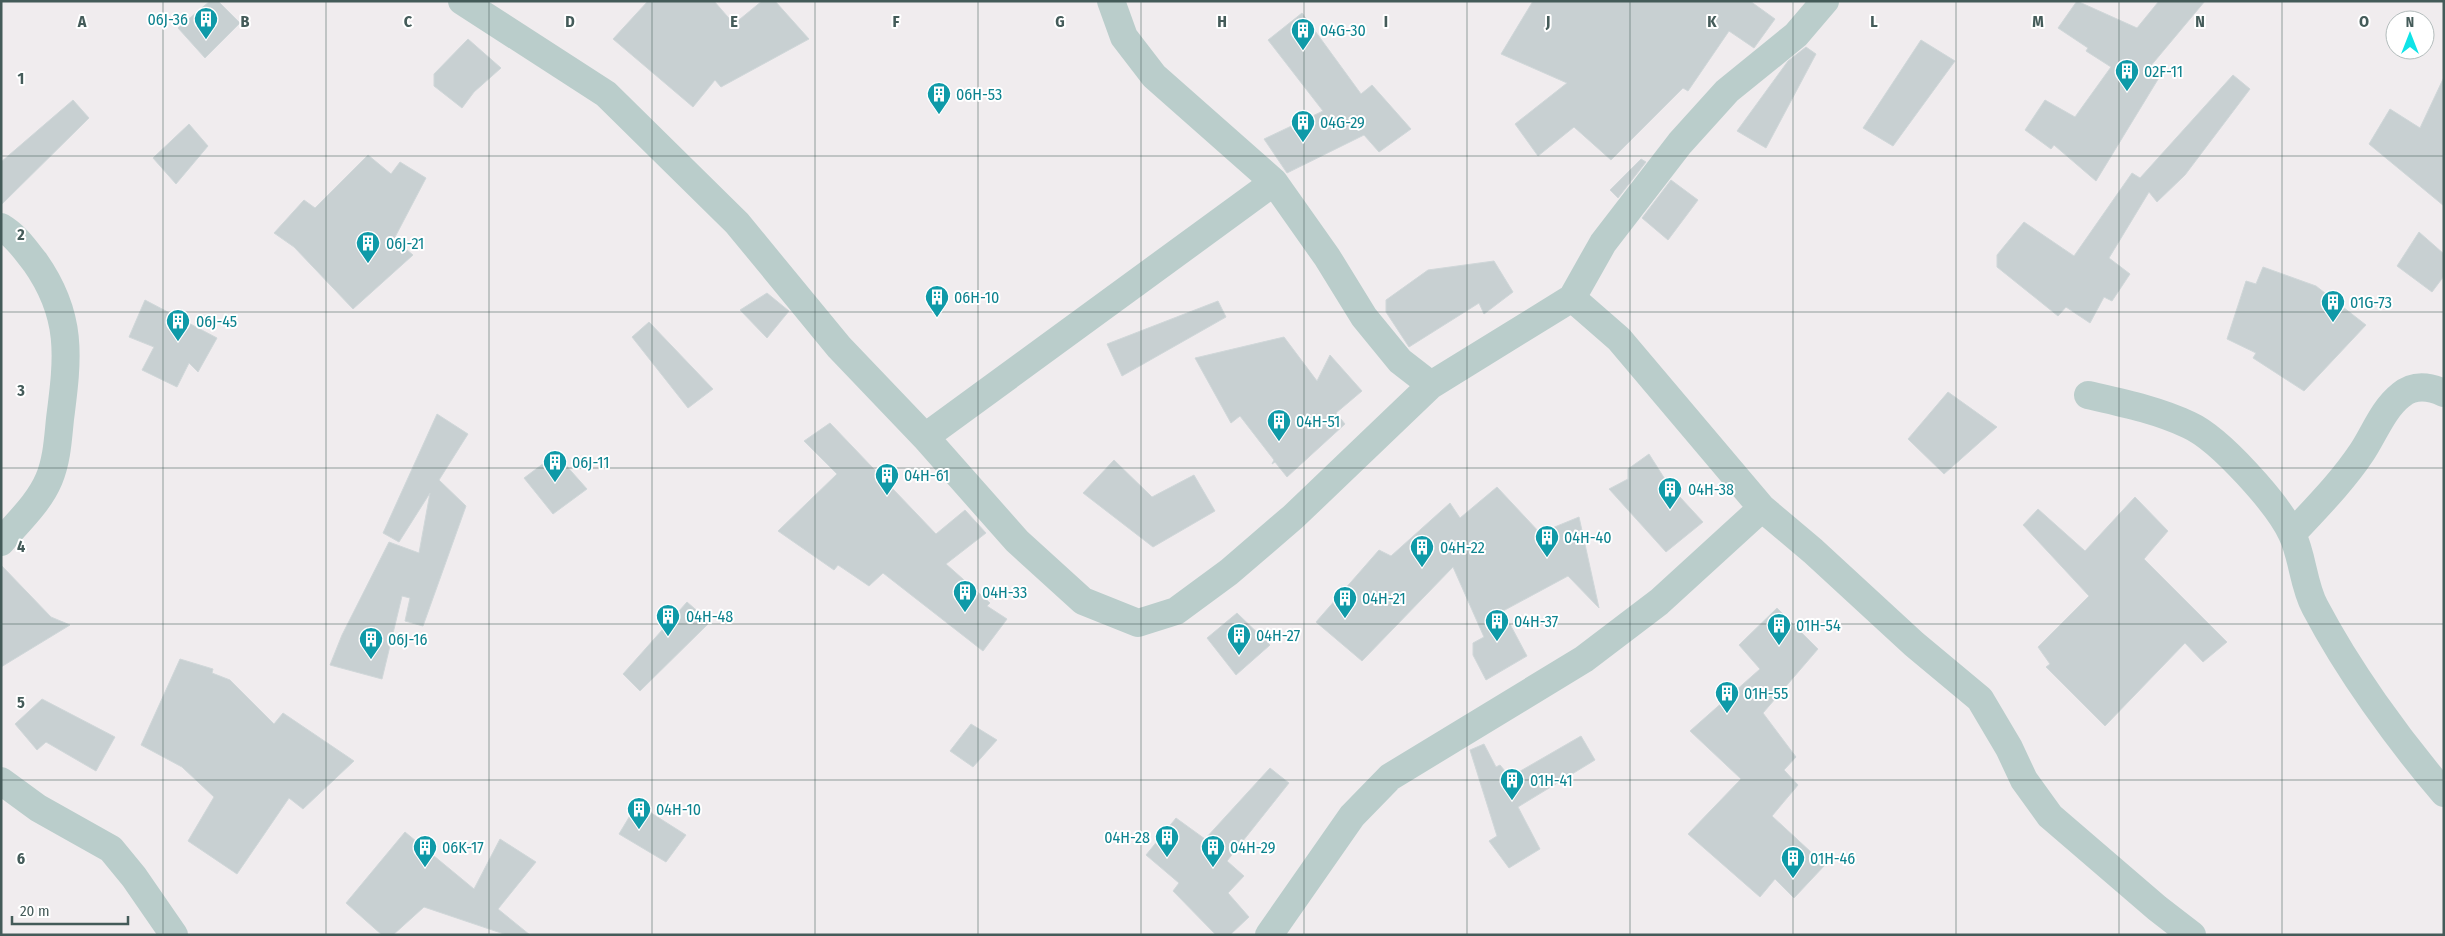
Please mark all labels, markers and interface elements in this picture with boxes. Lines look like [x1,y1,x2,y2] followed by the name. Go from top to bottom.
[193,6,219,40] building icon: 06J-36
[147,10,188,29] place label: 06J-36
[2385,10,2435,60] north arrow
[77,12,87,31] text: A
[241,12,250,31] text: B
[404,12,413,31] text: C
[565,12,575,31] text: D
[730,12,738,31] text: E
[892,12,900,31] text: F
[1055,12,1065,31] text: G
[1217,12,1227,31] text: H
[1384,12,1388,31] text: I
[1545,12,1550,31] text: J
[1707,12,1717,31] text: K
[1870,12,1878,31] text: L
[2032,12,2044,31] text: M
[2195,12,2205,31] text: N
[2359,12,2369,31] text: O
[2406,14,2414,31] text: N
[1290,17,1316,51] building icon: 04G-30
[1320,21,1366,40] place label: 04G-30
[2114,58,2140,92] building icon: 02F-11
[2144,62,2183,81] place label: 02F-11
[18,69,24,88] text: 1
[926,81,952,115] building icon: 06H-53
[956,85,1002,104] place label: 06H-53
[1290,109,1316,143] building icon: 04G-29
[1320,113,1365,132] place label: 04G-29
[16,225,25,244] text: 2
[355,230,381,264] building icon: 06J-21
[386,234,424,253] place label: 06J-21
[924,284,950,318] building icon: 06H-10
[954,288,999,307] place label: 06H-10
[2320,289,2346,323] building icon: 01G-73
[2350,293,2392,312] place label: 01G-73
[165,308,191,342] building icon: 06J-45
[196,312,237,331] place label: 06J-45
[16,381,25,400] text: 3
[1266,408,1292,442] building icon: 04H-51
[1296,412,1340,431] place label: 04H-51
[542,449,568,483] building icon: 06J-11
[572,453,610,472] place label: 06J-11
[874,462,900,496] building icon: 04H-61
[904,466,949,485] place label: 04H-61
[1657,476,1683,510] building icon: 04H-38
[1688,480,1734,499] place label: 04H-38
[1534,524,1560,558] building icon: 04H-40
[1564,528,1612,547] place label: 04H-40
[1409,534,1435,568] building icon: 04H-22
[17,537,25,556] text: 4
[1440,538,1485,557] place label: 04H-22
[952,579,978,613] building icon: 04H-33
[982,583,1027,602] place label: 04H-33
[1332,585,1358,619] building icon: 04H-21
[1362,589,1406,608] place label: 04H-21
[655,603,681,637] building icon: 04H-48
[686,607,733,626] place label: 04H-48
[1484,608,1510,642] building icon: 04H-37
[1514,612,1559,631] place label: 04H-37
[1766,612,1792,646] building icon: 01H-54
[1796,616,1841,635] place label: 01H-54
[1226,622,1252,656] building icon: 04H-27
[358,626,384,660] building icon: 06J-16
[1256,626,1301,645] place label: 04H-27
[388,630,428,649] place label: 06J-16
[1714,680,1740,714] building icon: 01H-55
[1744,684,1788,703] place label: 01H-55
[17,693,25,712] text: 5
[1499,767,1525,801] building icon: 01H-41
[1530,771,1573,790] place label: 01H-41
[626,796,652,830] building icon: 04H-10
[656,800,701,819] place label: 04H-10
[1154,824,1180,858] building icon: 04H-28
[1104,828,1150,847] place label: 04H-28
[412,834,438,868] building icon: 06K-17
[1200,834,1226,868] building icon: 04H-29
[442,838,484,857] place label: 06K-17
[1230,838,1276,857] place label: 04H-29
[1780,845,1806,879] building icon: 01H-46
[17,849,25,868] text: 6
[1810,849,1855,868] place label: 01H-46
[12,894,129,926] scale bar
[20,902,50,920] text: 20 m

